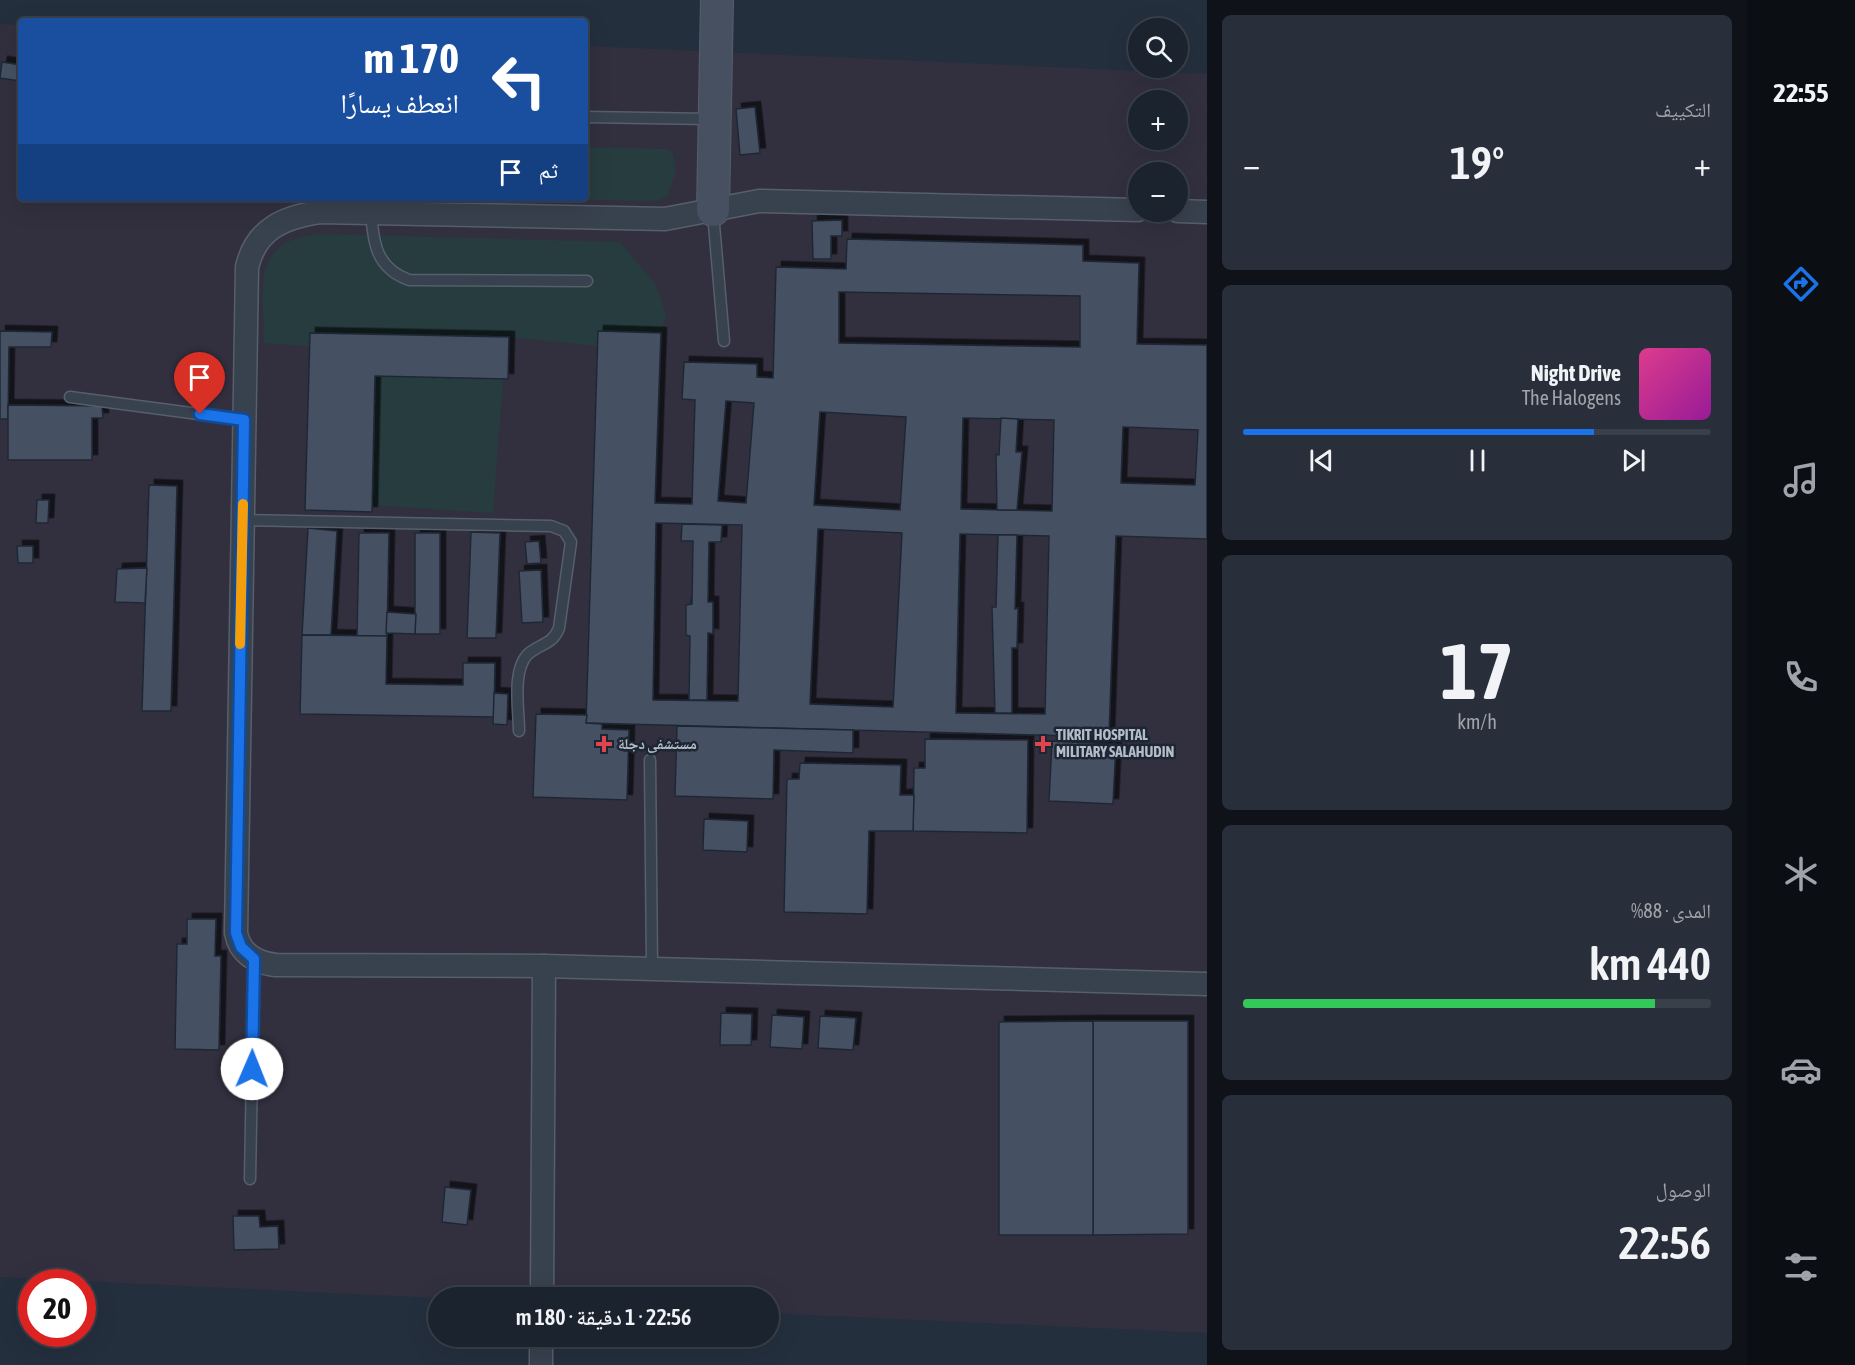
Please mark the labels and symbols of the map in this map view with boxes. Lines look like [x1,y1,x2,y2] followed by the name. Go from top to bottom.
[174,352,225,414] pin
[1056,726,1175,760] place label: TIKRIT HOSPITAL MILITARY SALAHUDIN
[595,735,613,753] marker: مستشفى دجلة
[618,735,697,753] place label: مستشفى دجلة
[1034,735,1052,753] marker: TIKRIT HOSPITAL MILITARY SALAHUDIN
[220,1037,284,1101] position arrow
[18,1269,96,1347] speed limit sign: 20

